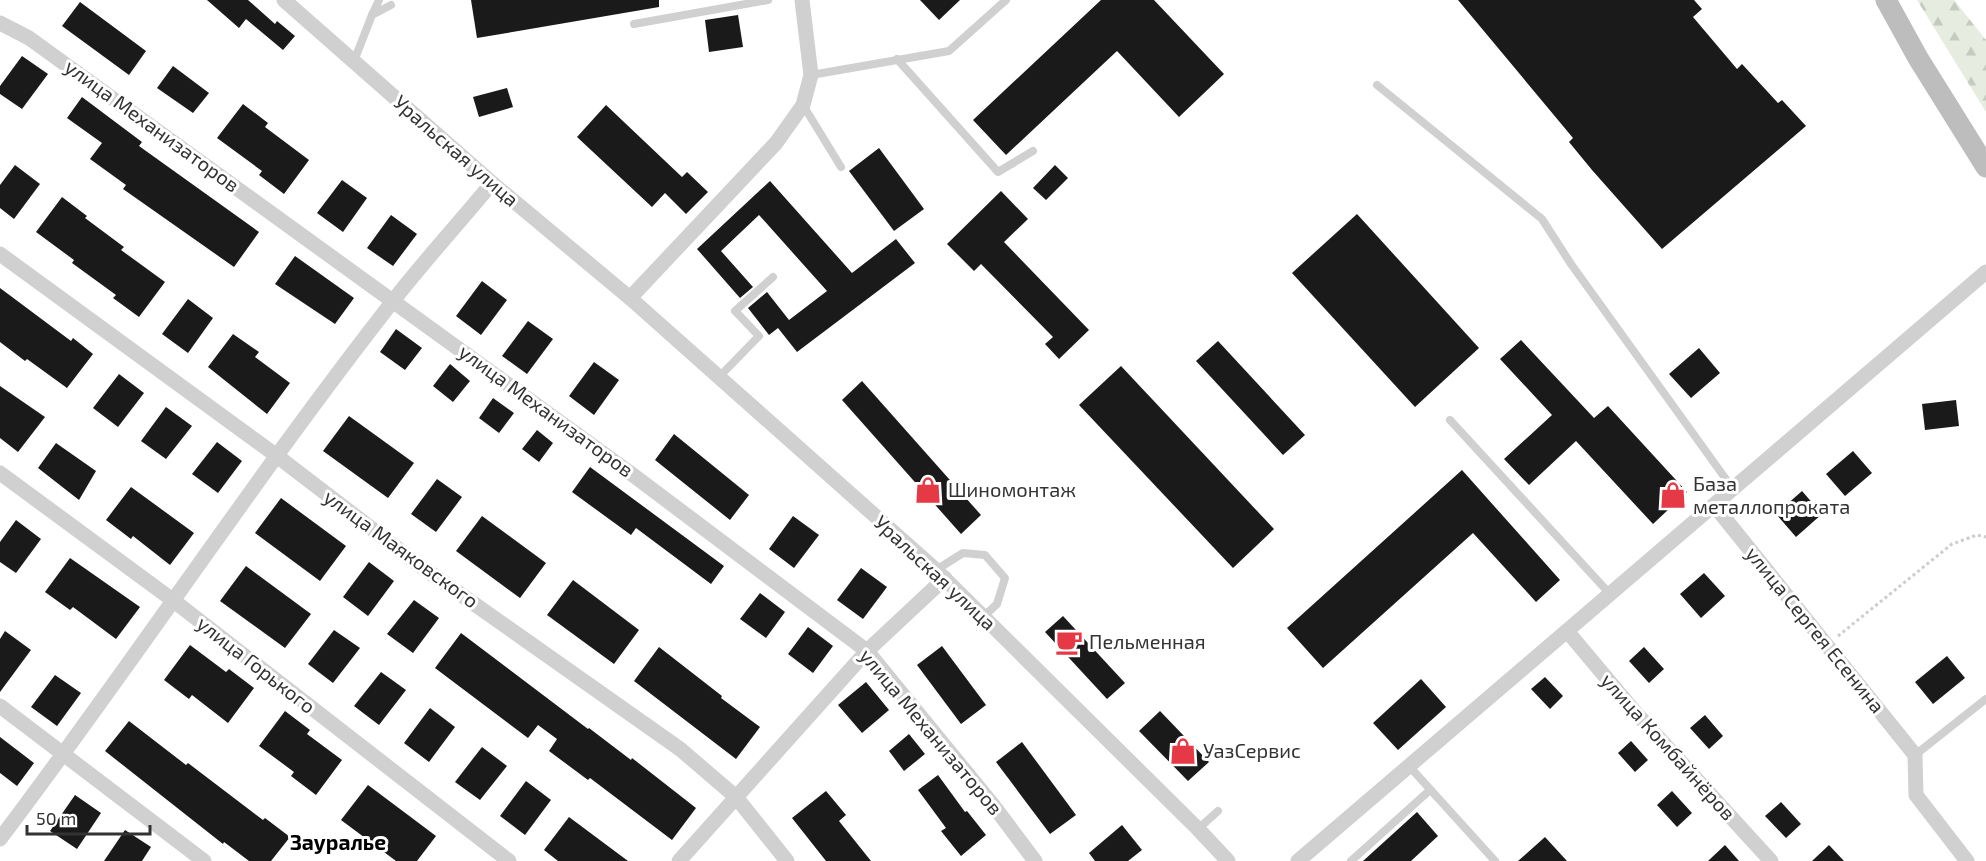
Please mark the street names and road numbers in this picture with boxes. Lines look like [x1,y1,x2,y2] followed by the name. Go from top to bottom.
[60,54,244,197] street label: улица Механизаторов
[389,89,524,212] street label: Уральская улица
[454,339,638,482] street label: улица Механизаторов
[319,484,484,613] street label: улица Маяковского
[869,510,1002,636] street label: Уральская улица
[1741,541,1890,718] street label: улица Сергея Есенина
[192,611,321,719] street label: улица Горького
[854,643,1008,820] street label: улица Механизаторов
[1596,668,1741,825] street label: улица Комбайнёров

